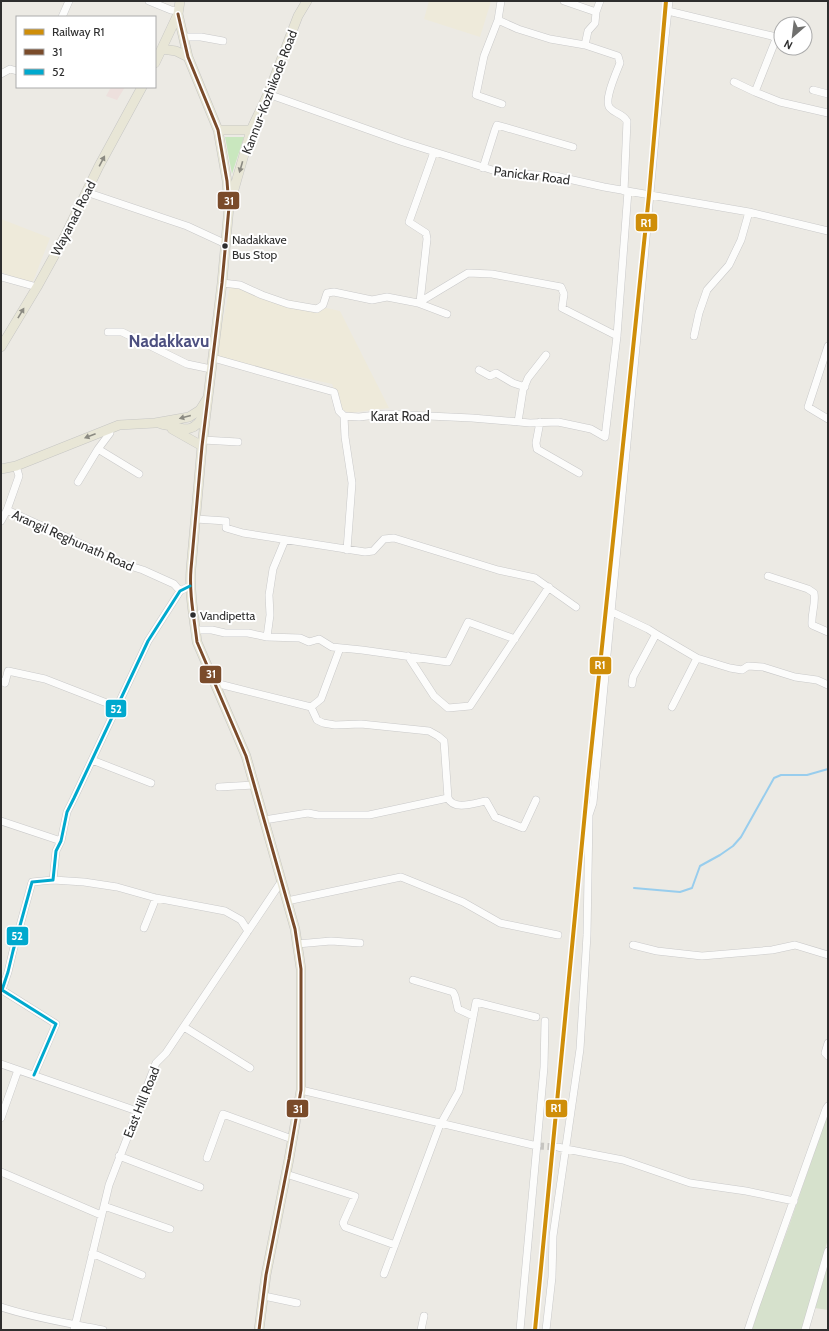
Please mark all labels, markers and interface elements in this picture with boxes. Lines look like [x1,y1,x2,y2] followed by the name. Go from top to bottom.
[16,16,156,88] legend
[773,16,813,56] north arrow
[52,24,104,39] text: Railway R1
[238,28,300,156] street label: Kannur-Kozhikode Road
[782,37,795,53] text: N
[52,44,62,59] text: 31
[52,64,65,79] text: 52
[98,156,105,167] one-way arrow
[238,161,244,173] one-way arrow
[493,162,571,188] street label: Panickar Road
[47,178,99,258] street label: Wayanad Road
[217,191,240,210] line badge: 31
[224,194,234,208] text: 31
[635,213,658,232] line badge: R1
[641,216,651,230] text: R1
[232,232,287,262] place label: Nadakkave Bus Stop
[220,241,230,251] marker: Nadakkave Bus Stop
[17,307,24,319] one-way arrow
[129,331,209,351] district label: Nadakkavu
[370,408,430,424] street label: Karat Road
[178,414,190,420] one-way arrow
[84,434,96,440] one-way arrow
[10,506,136,574] street label: Arangil Reghunath Road
[200,608,255,623] place label: Vandipetta
[188,610,198,620] marker: Vandipetta
[589,656,612,675] line badge: R1
[595,658,605,672] text: R1
[199,665,222,684] line badge: 31
[206,667,216,681] text: 31
[105,699,127,718] line badge: 52
[110,702,122,716] text: 52
[6,926,29,946] line badge: 52
[11,929,23,943] text: 52
[119,1064,163,1140] street label: East Hill Road
[286,1099,309,1118] line badge: 31
[545,1099,568,1118] line badge: R1
[551,1101,561,1115] text: R1
[293,1102,303,1116] text: 31

